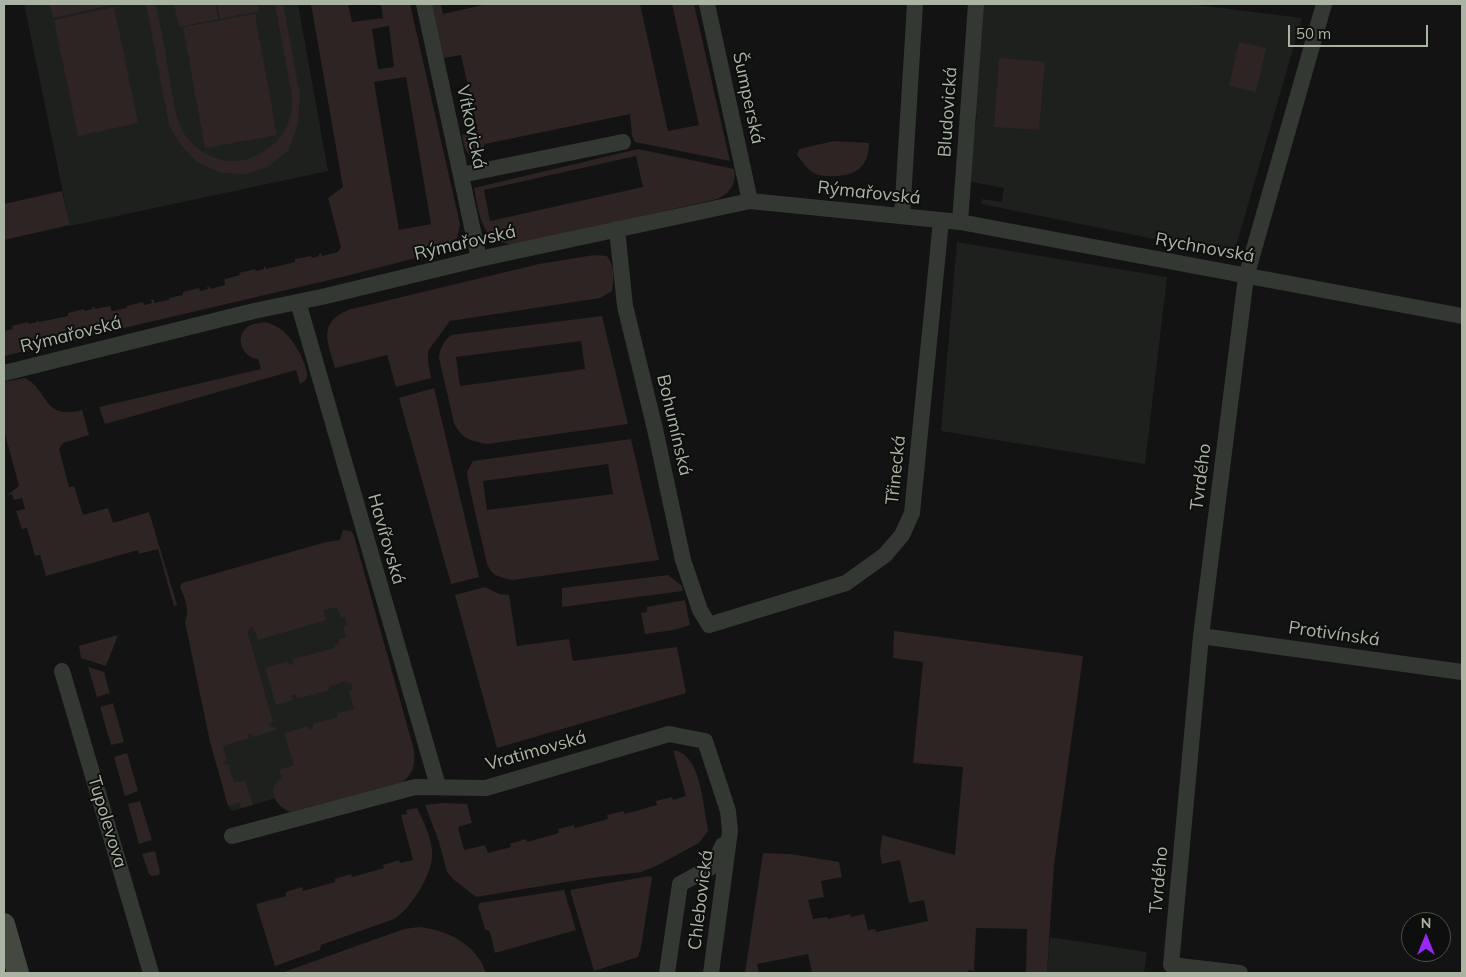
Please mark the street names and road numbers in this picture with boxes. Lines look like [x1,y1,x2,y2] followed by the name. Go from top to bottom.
[728,50,768,146] street label: Šumperská
[934,66,962,158] street label: Bludovická
[452,83,490,171] street label: Vítkovická
[816,177,922,209] street label: Rýmařovská
[412,221,518,265] street label: Rýmařovská
[1154,229,1256,267] street label: Rychnovská
[18,312,124,358] street label: Rýmařovská
[652,372,696,478] street label: Bohumínská
[882,434,910,506] street label: Třinecká
[1186,442,1216,512] street label: Tvrdého
[363,491,409,587] street label: Havířovská
[1287,617,1381,651] street label: Protivínská
[483,726,589,776] street label: Vratimovská
[83,774,131,870] street label: Tupolevova
[1145,846,1173,914] street label: Tvrdého
[684,849,718,951] street label: Chlebovická

